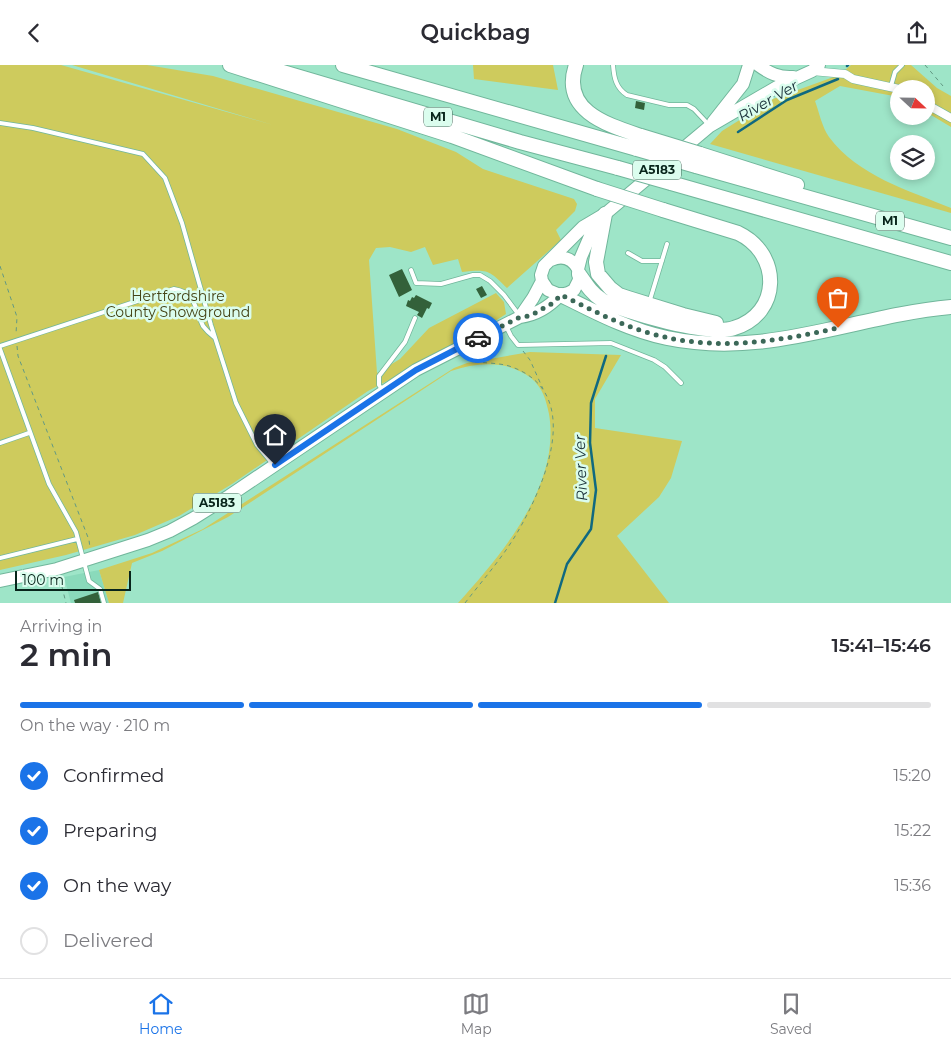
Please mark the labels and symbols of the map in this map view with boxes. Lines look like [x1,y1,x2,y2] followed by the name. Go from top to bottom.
[734,75,802,125] water label: River Ver
[890,80,935,125] north arrow
[424,107,452,127] road number: M1
[633,161,681,179] road number: A5183
[876,211,904,231] road number: M1
[817,277,859,328] pin
[106,287,250,321] park label: Hertfordshire County Showground
[453,313,503,363] courier
[254,414,296,465] pin
[570,433,591,502] water label: River Ver
[193,493,241,513] road number: A5183
[15,568,131,591] scale bar

